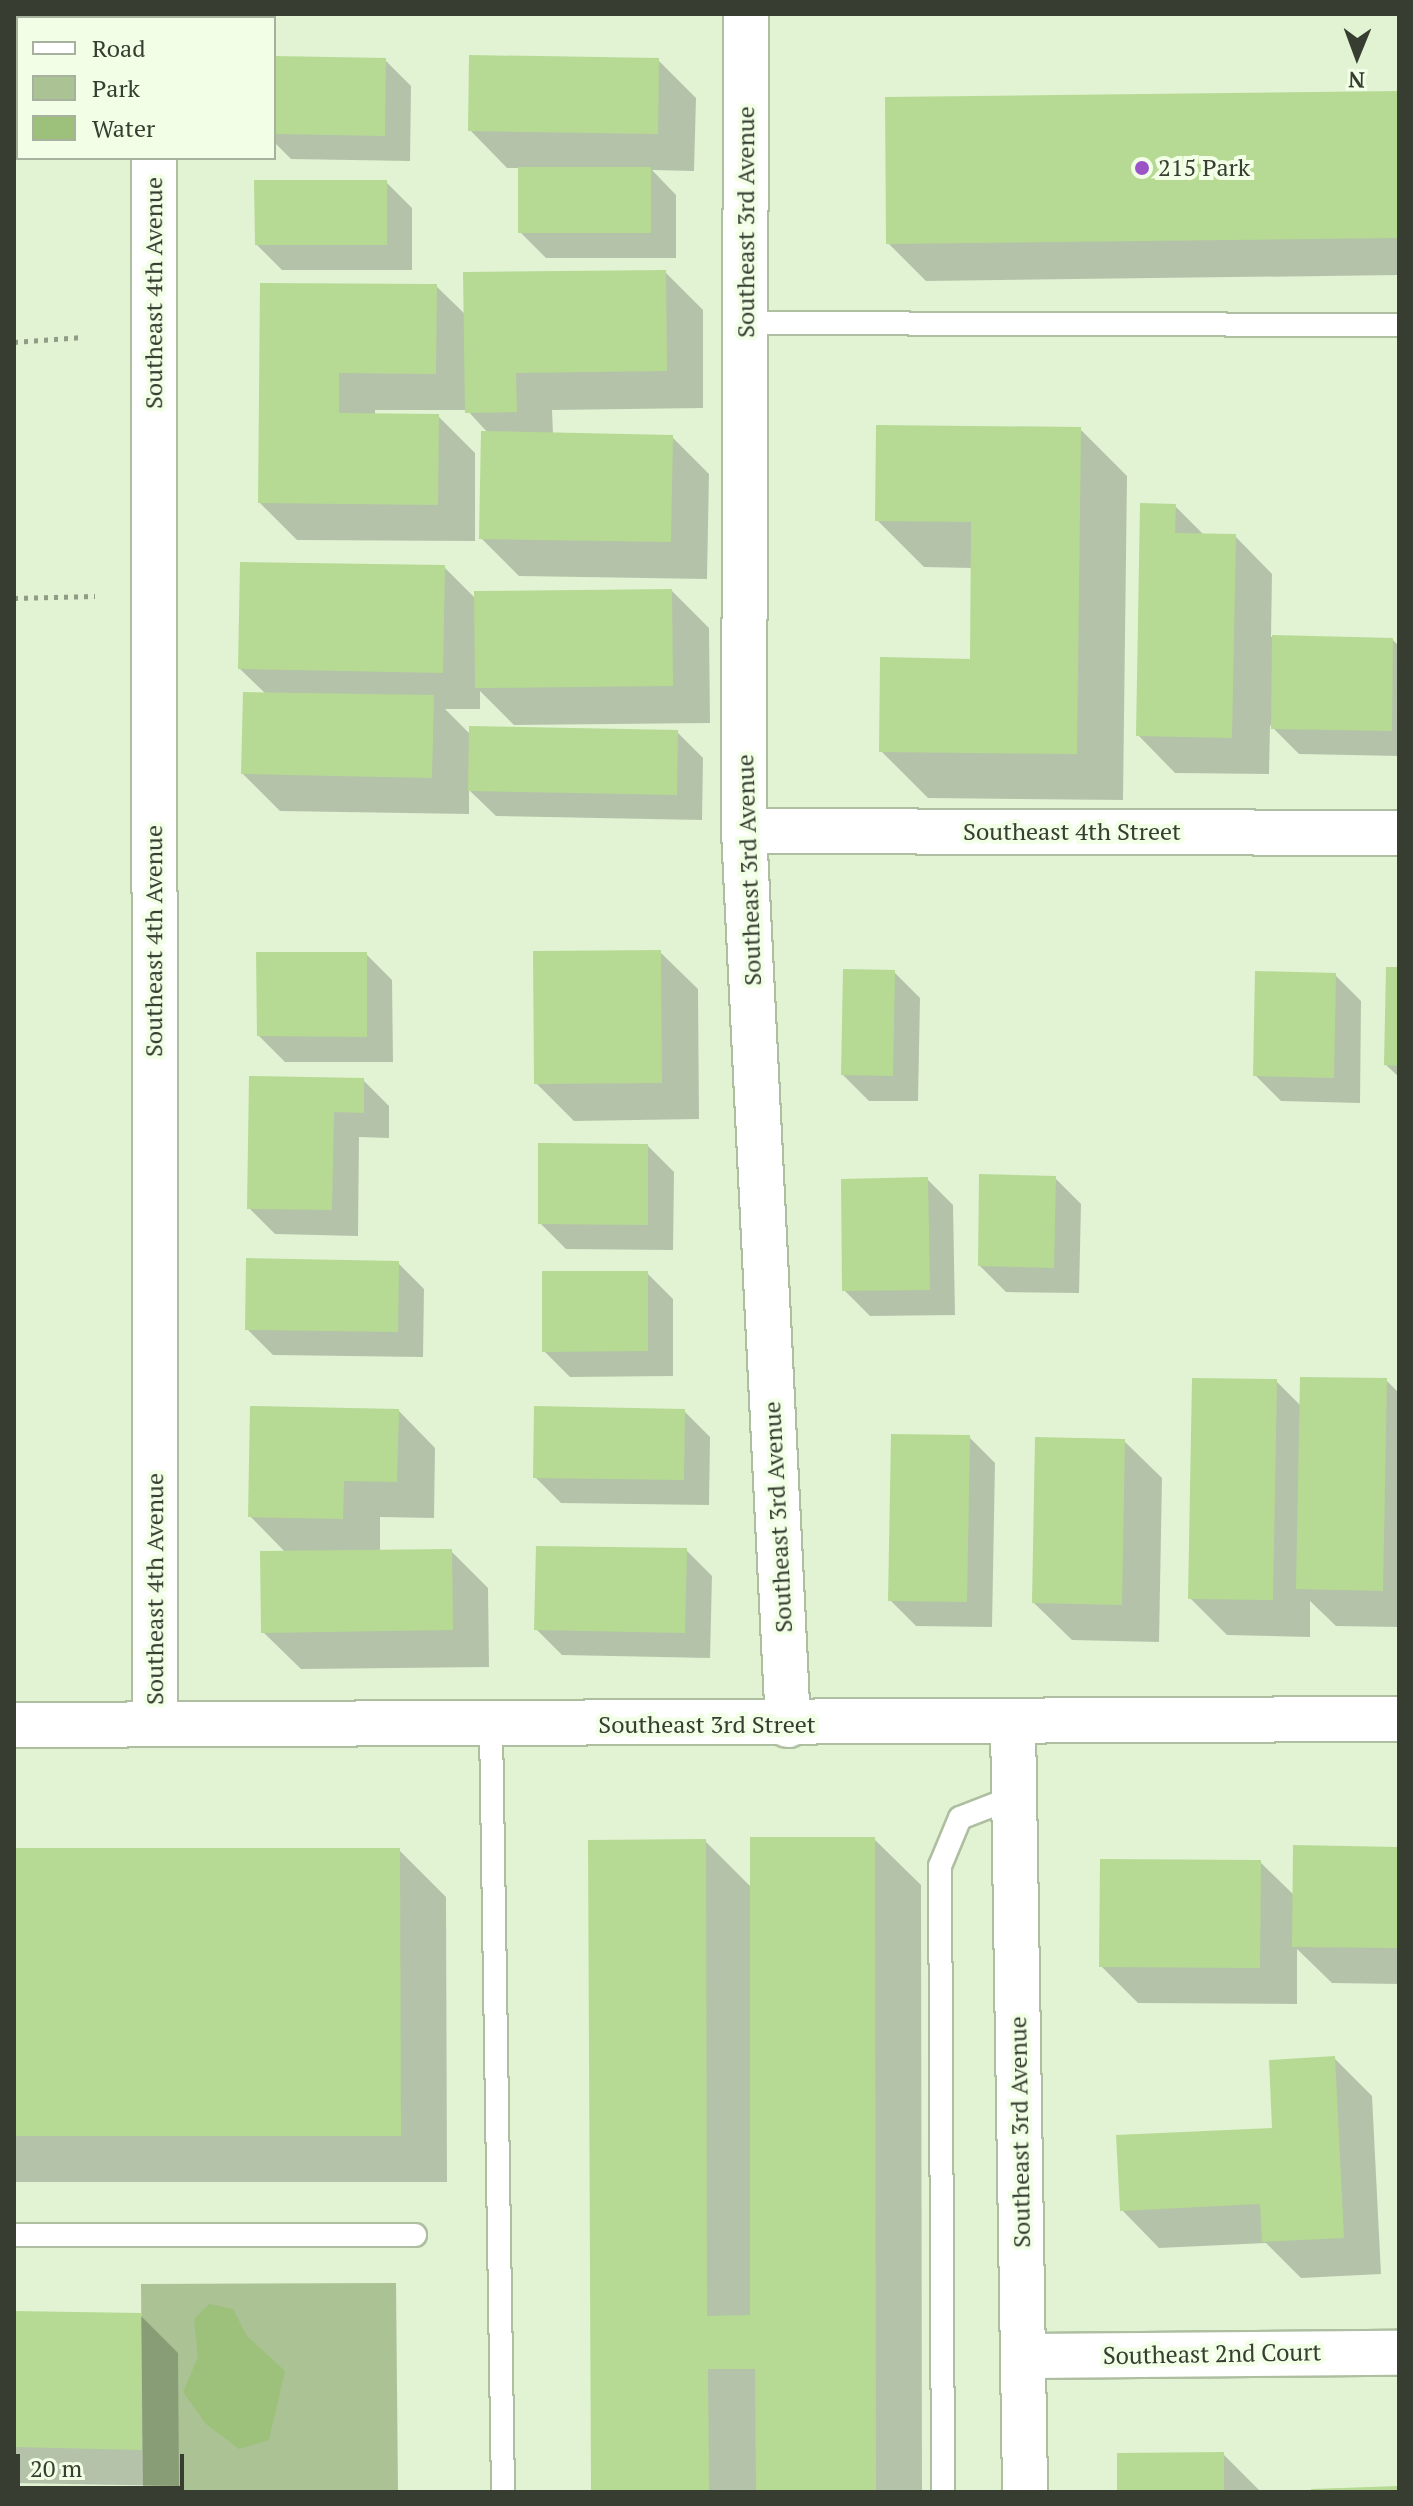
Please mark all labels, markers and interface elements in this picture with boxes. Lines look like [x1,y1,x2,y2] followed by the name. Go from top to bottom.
[16,16,276,160] legend
[1317,16,1397,96] north arrow
[92,32,146,64] text: Road
[1348,66,1365,95] text: N
[92,72,140,104] text: Park
[732,106,760,338] street label: Southeast 3rd Avenue
[92,112,155,144] text: Water
[1158,154,1250,182] place label: 215 Park
[1133,159,1151,177] marker: 215 Park
[140,177,168,409] street label: Southeast 4th Avenue
[731,754,767,986] street label: Southeast 3rd Avenue
[963,818,1181,846] street label: Southeast 4th Street
[140,825,168,1057] street label: Southeast 4th Avenue
[758,1400,798,1634] street label: Southeast 3rd Avenue
[141,1473,169,1705] street label: Southeast 4th Avenue
[598,1711,816,1739] street label: Southeast 3rd Street
[1004,2016,1036,2248] street label: Southeast 3rd Avenue
[1103,2338,1321,2370] street label: Southeast 2nd Court
[20,2438,188,2488] scale bar
[30,2452,82,2484] text: 20 m

